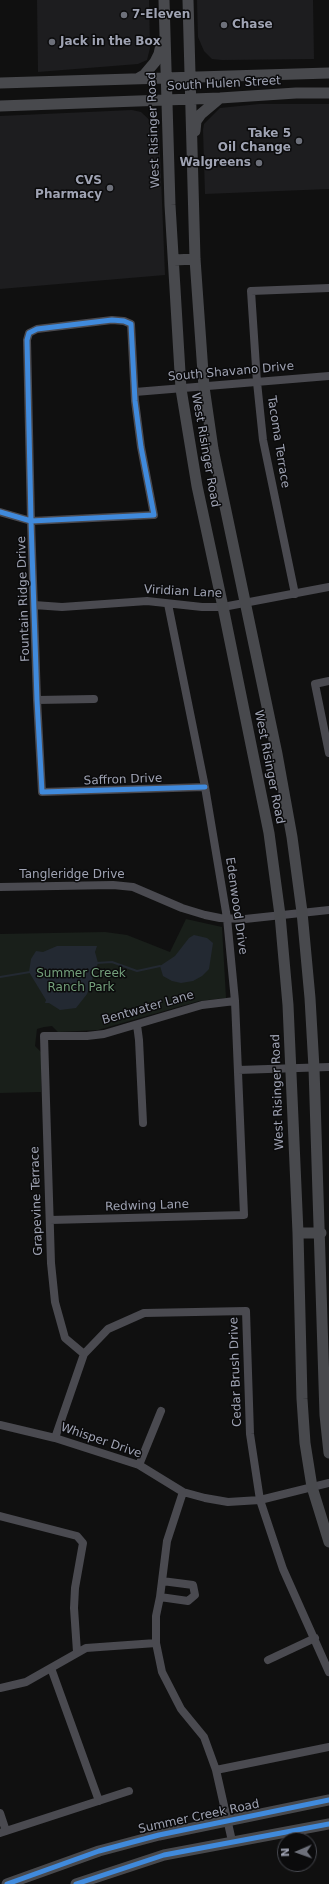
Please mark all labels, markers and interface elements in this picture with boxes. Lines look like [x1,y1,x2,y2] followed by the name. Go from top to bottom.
[132,8,190,22] place label: 7-Eleven
[119,10,129,20] marker: 7-Eleven
[232,18,273,32] place label: Chase
[219,20,229,30] marker: Chase
[60,35,160,49] place label: Jack in the Box
[47,37,57,47] marker: Jack in the Box
[145,72,163,188] street label: West Risinger Road
[167,74,281,94] street label: South Hulen Street
[218,127,291,155] place label: Take 5 Oil Change
[294,136,304,146] marker: Take 5 Oil Change
[180,156,251,170] place label: Walgreens
[254,158,264,168] marker: Walgreens
[35,174,102,202] place label: CVS Pharmacy
[105,183,115,193] marker: CVS Pharmacy
[167,359,295,385] street label: South Shavano Drive
[188,392,222,508] street label: West Risinger Road
[264,395,292,489] street label: Tacoma Terrace
[15,536,33,662] street label: Fountain Ridge Drive
[144,583,222,601] street label: Viridian Lane
[251,709,287,825] street label: West Risinger Road
[83,771,163,789] street label: Saffron Drive
[222,856,250,956] street label: Edenwood Drive
[19,868,125,882] street label: Tangleridge Drive
[36,967,126,995] park label: Summer Creek Ranch Park
[100,988,196,1028] street label: Bentwater Lane
[269,1034,287,1150] street label: West Risinger Road
[28,1146,46,1256] street label: Grapevine Terrace
[105,1197,189,1215] street label: Redwing Lane
[227,1317,245,1427] street label: Cedar Brush Drive
[59,1420,143,1462] street label: Whisper Drive
[137,1797,261,1837] street label: Summer Creek Road
[277,1832,317,1872] north arrow
[279,1848,292,1857] text: N

